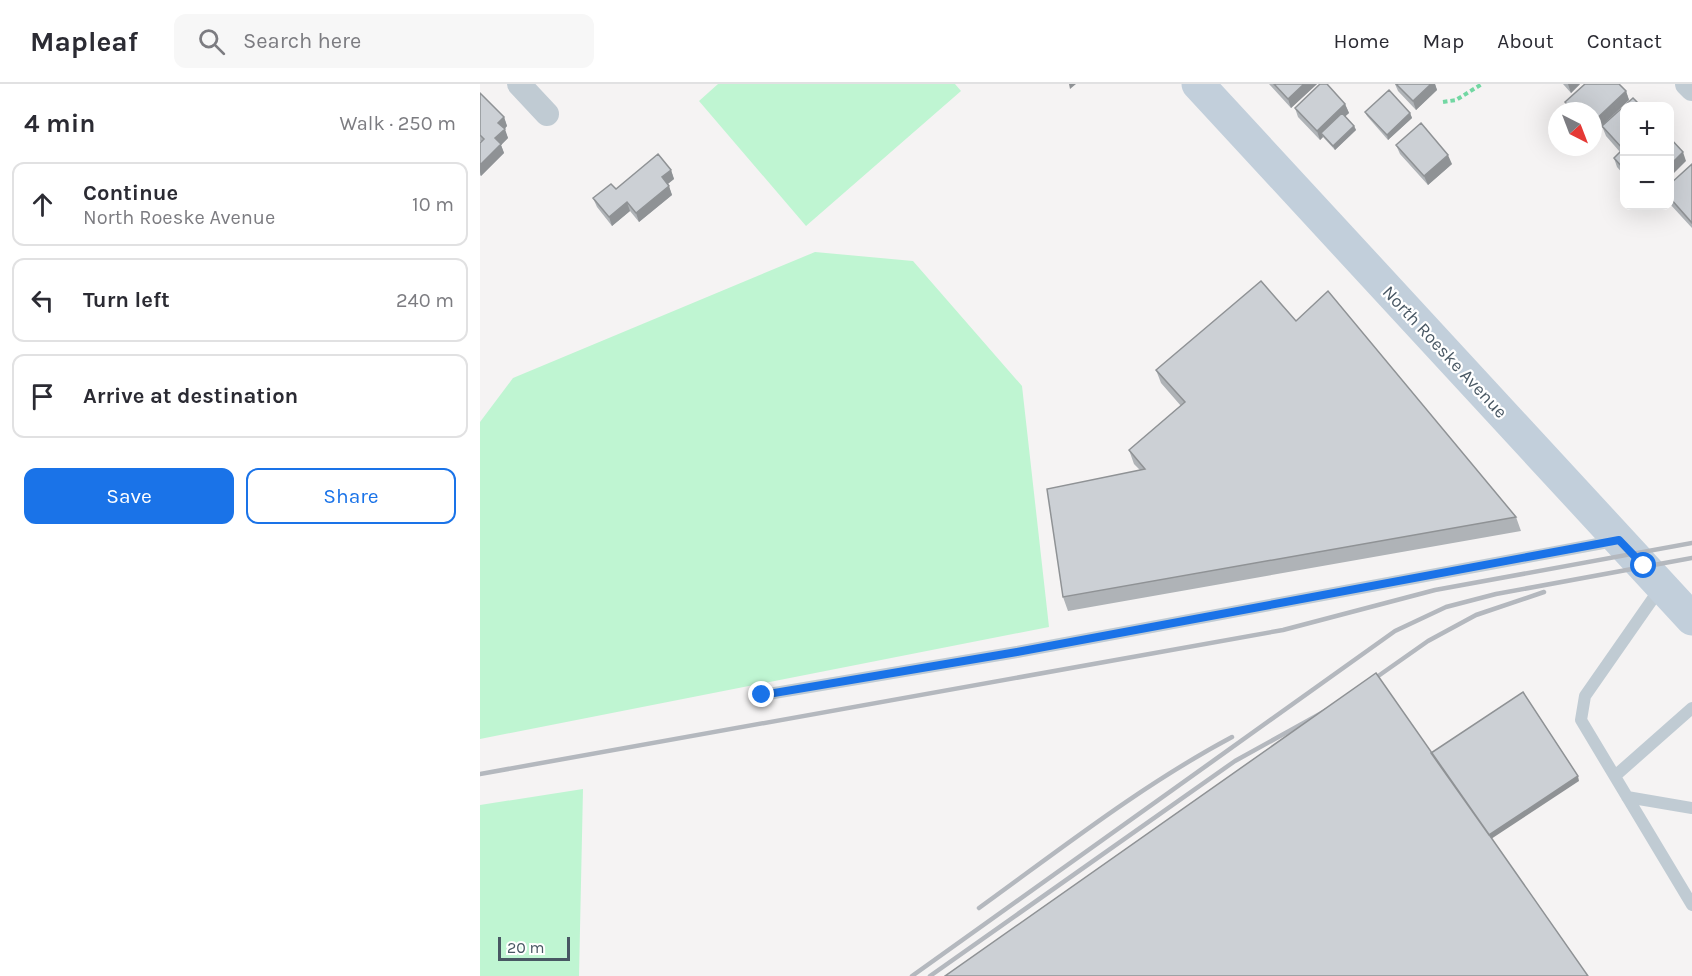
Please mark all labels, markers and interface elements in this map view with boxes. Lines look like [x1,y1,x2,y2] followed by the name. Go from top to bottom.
[174,14,594,68] search box
[30,25,138,58] text: Mapleaf
[195,25,228,58] icon: search
[243,28,361,54] text: Search here
[1334,29,1390,53] text: Home
[1423,29,1464,53] text: Map
[1497,29,1554,53] text: About
[1587,29,1662,53] text: Contact
[1548,102,1602,156] north arrow
[1620,102,1674,210] map controls
[1620,102,1674,156] button: +
[24,108,95,139] text: 4 min
[340,112,456,135] text: Walk · 250 m
[1620,156,1674,210] button: −
[83,180,178,206] text: Continue
[26,188,59,221] icon: ahead
[412,193,454,216] text: 10 m
[83,206,275,229] text: North Roeske Avenue
[1378,281,1512,423] street label: North Roeske Avenue
[26,284,59,317] icon: left
[83,287,170,313] text: Turn left
[396,289,454,312] text: 240 m
[26,380,59,413] icon: arrive
[83,383,298,409] text: Arrive at destination
[24,468,234,524] button: Save
[246,468,456,524] button: Share
[1630,552,1656,578] route start
[748,681,774,707] route end
[498,934,570,962] scale bar
[507,938,545,957] text: 20 m

